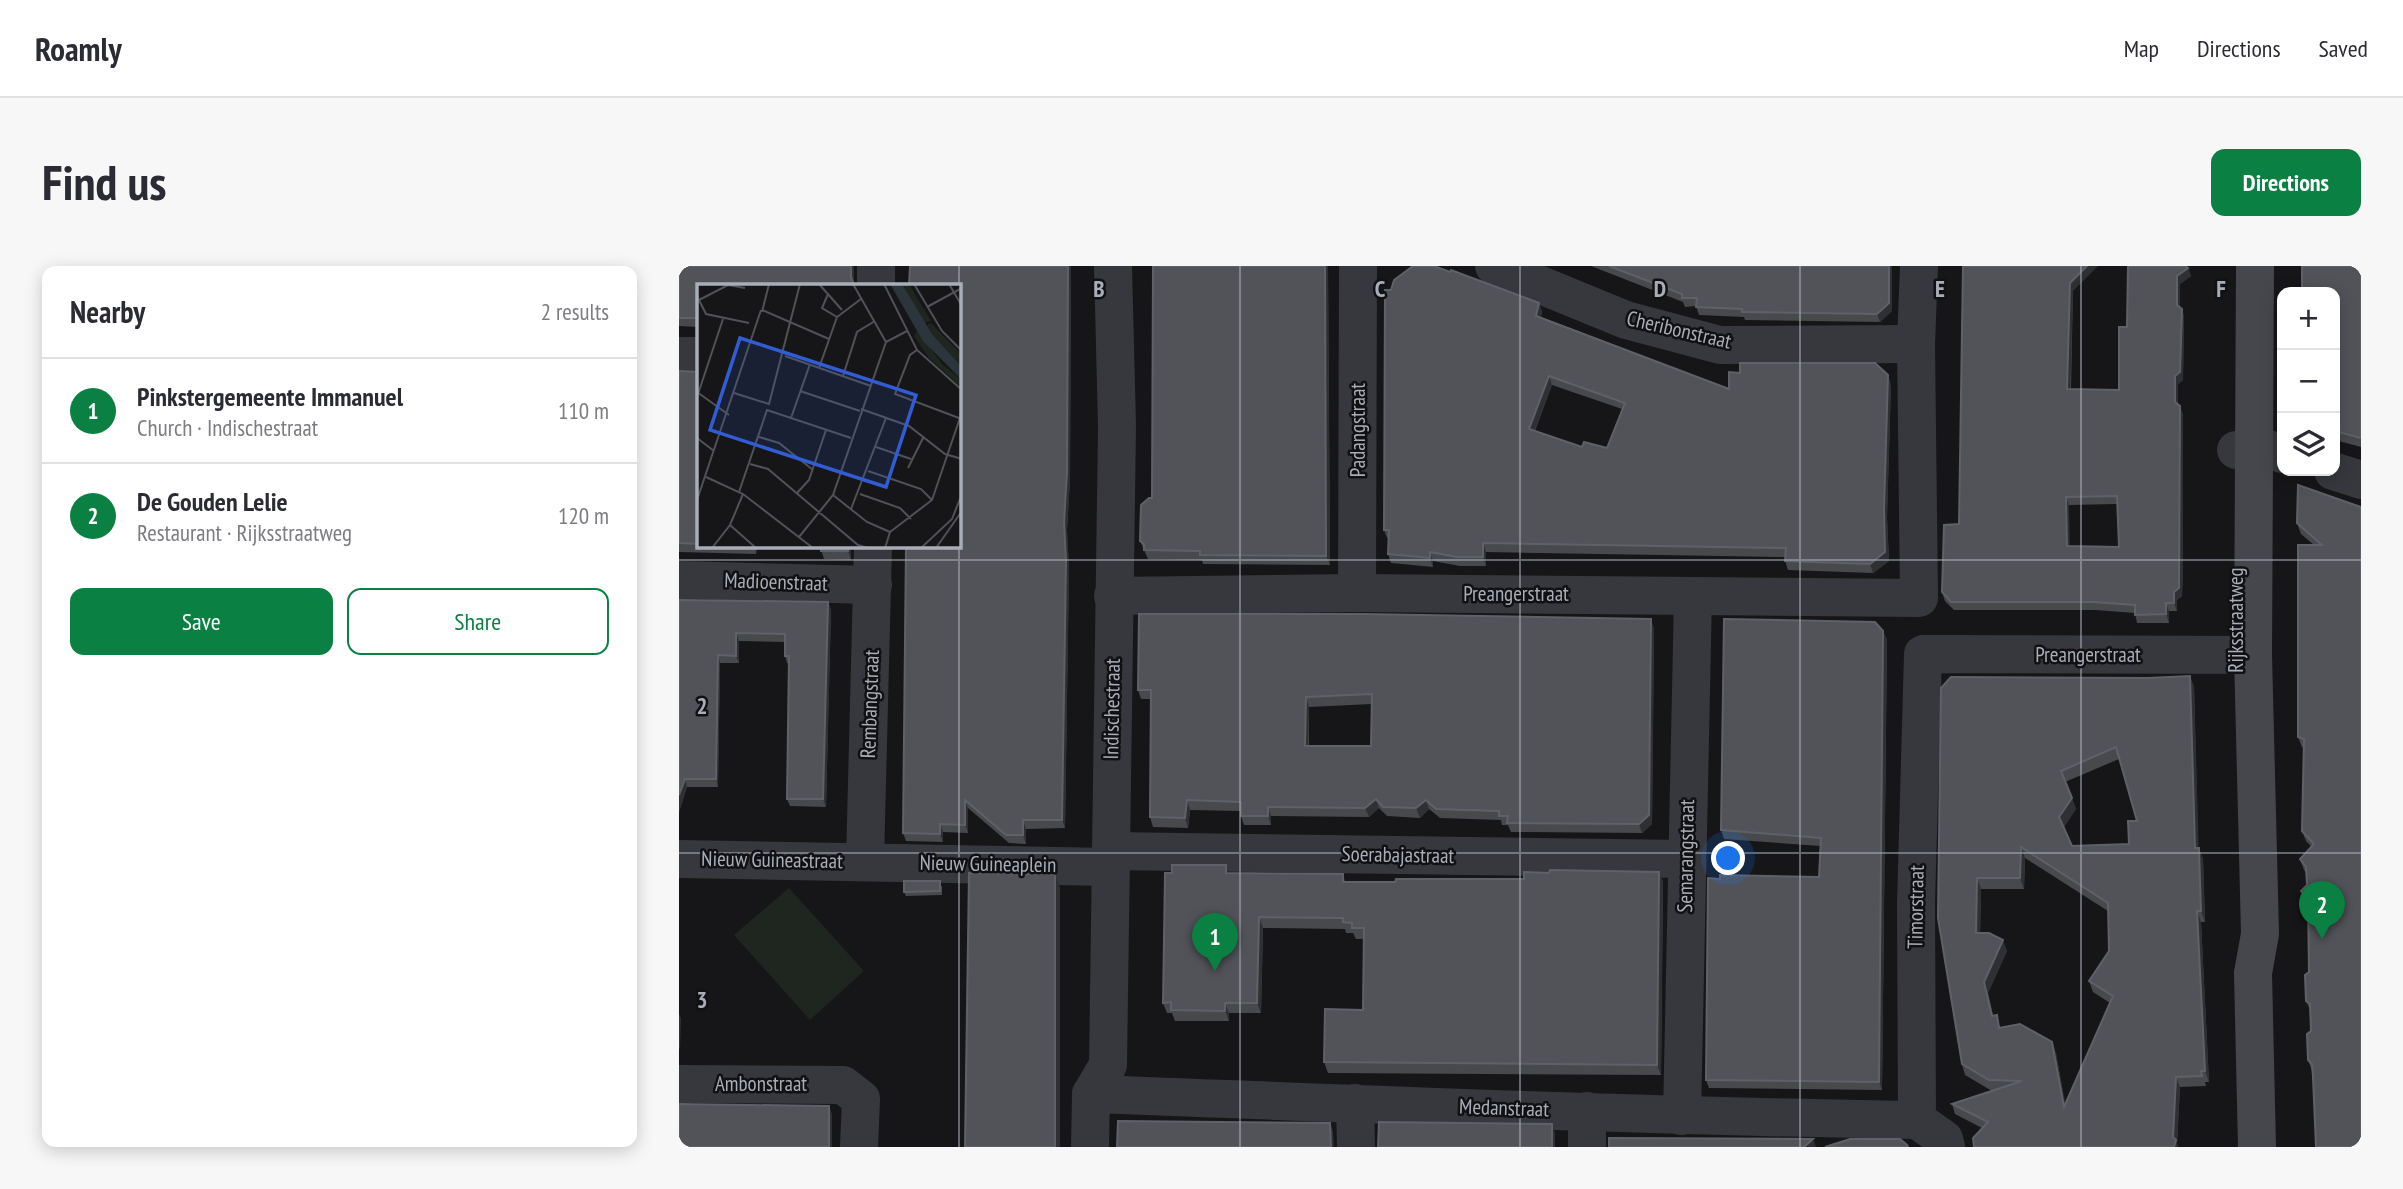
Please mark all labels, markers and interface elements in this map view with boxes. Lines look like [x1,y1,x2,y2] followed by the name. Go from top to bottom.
[35,27,122,70] text: Roamly
[2124,33,2159,64] text: Map
[2197,33,2281,64] text: Directions
[2319,33,2368,64] text: Saved
[2211,149,2361,216] button: Directions
[42,150,166,214] text: Find us
[1093,274,1105,303] text: B
[1375,274,1386,303] text: C
[1654,274,1666,303] text: D
[1935,274,1945,303] text: E
[2216,274,2226,303] text: F
[697,284,961,548] inset map
[2277,287,2340,476] map controls
[2277,287,2340,350] button: +
[70,292,145,331] text: Nearby
[541,297,609,326] text: 2 results
[1624,304,1734,355] street label: Cheribonstraat
[2277,350,2340,413] button: −
[137,380,403,413] text: Pinkstergemeente Immanuel
[1344,383,1371,477] street label: Padangstraat
[88,396,99,425] text: 1
[558,396,609,425] text: 110 m
[137,413,318,442] text: Church · Indischestraat
[2277,413,2340,476] button: layers
[137,485,288,518] text: De Gouden Lelie
[88,501,99,530] text: 2
[558,501,609,530] text: 120 m
[137,518,352,547] text: Restaurant · Rijksstraatweg
[724,566,828,597] street label: Madioenstraat
[2222,567,2249,673] street label: Rijksstraatweg
[1463,580,1569,607] street label: Preangerstraat
[70,588,333,655] button: Save
[347,588,609,655] button: Share
[2035,641,2141,668] street label: Preangerstraat
[854,649,885,759] street label: Rembangstraat
[1097,658,1126,760] street label: Indischestraat
[697,691,708,720] text: 2
[1671,799,1700,913] street label: Semarangstraat
[1342,840,1455,869] street label: Soerabajastraat
[1711,841,1745,875] your location
[701,845,843,874] street label: Nieuw Guineastraat
[919,849,1057,878] street label: Nieuw Guineaplein
[1901,865,1930,949] street label: Timorstraat
[2299,881,2345,939] pin: 2
[1192,913,1238,971] pin: 1
[697,985,708,1014] text: 3
[715,1070,807,1097] street label: Ambonstraat
[1459,1092,1550,1123] street label: Medanstraat

